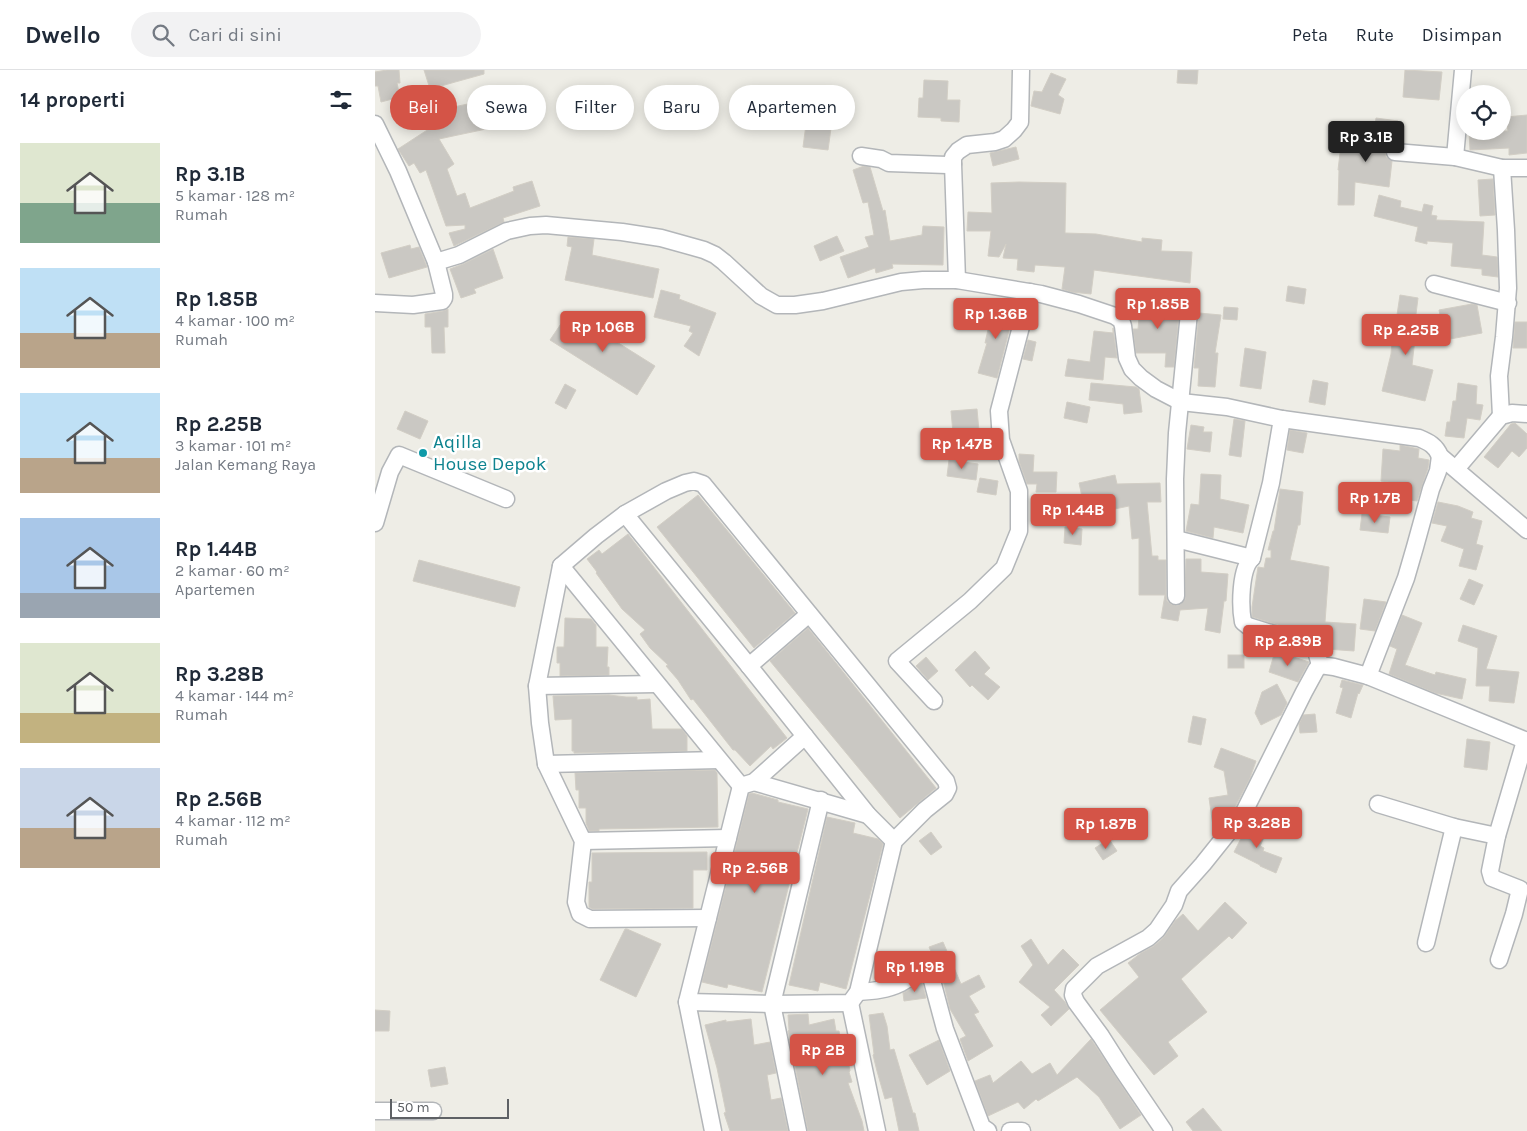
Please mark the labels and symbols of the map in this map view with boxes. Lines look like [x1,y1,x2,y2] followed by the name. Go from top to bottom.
[1320,121,1412,163] pin: Rp 3.1B
[1106,288,1210,330] pin: Rp 1.85B
[944,298,1048,340] pin: Rp 1.36B
[551,310,655,353] pin: Rp 1.06B
[1354,314,1458,356] pin: Rp 2.25B
[910,428,1014,470] pin: Rp 1.47B
[433,431,547,475] place label: Aqilla House Depok
[417,447,429,459] marker: Aqilla House Depok
[1329,482,1421,524] pin: Rp 1.7B
[1021,494,1125,536] pin: Rp 1.44B
[1236,624,1340,667] pin: Rp 2.89B
[1205,806,1309,849] pin: Rp 3.28B
[1054,808,1158,850] pin: Rp 1.87B
[703,852,807,894] pin: Rp 2.56B
[863,950,967,993] pin: Rp 1.19B
[788,1034,858,1076] pin: Rp 2B
[390,1096,509,1119] scale bar

